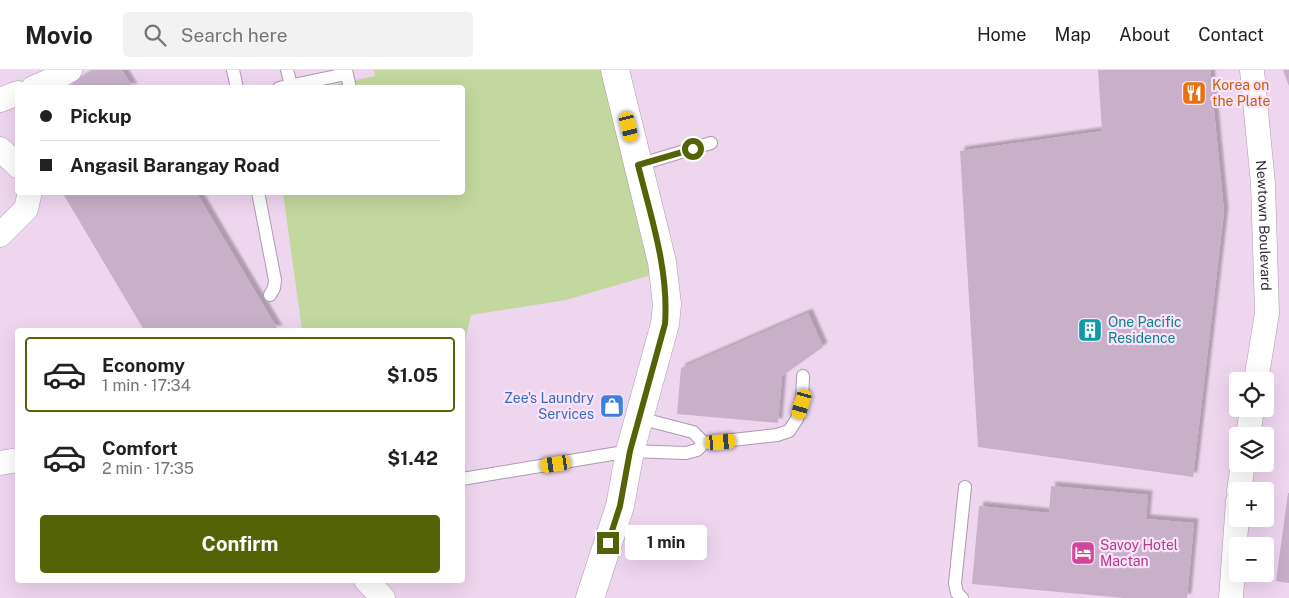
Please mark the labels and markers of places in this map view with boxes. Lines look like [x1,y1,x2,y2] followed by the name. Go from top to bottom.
[1212,77,1271,109] place label: Korea on the Plate
[1181,80,1207,106] restaurant icon: Korea on the Plate
[1108,314,1182,346] place label: One Pacific Residence
[1077,317,1103,343] building icon: One Pacific Residence
[504,390,595,422] place label: Zee's Laundry Services
[599,393,625,419] shop icon: Zee's Laundry Services
[1100,537,1178,569] place label: Savoy Hotel Mactan
[1070,540,1096,566] hotel icon: Savoy Hotel Mactan

